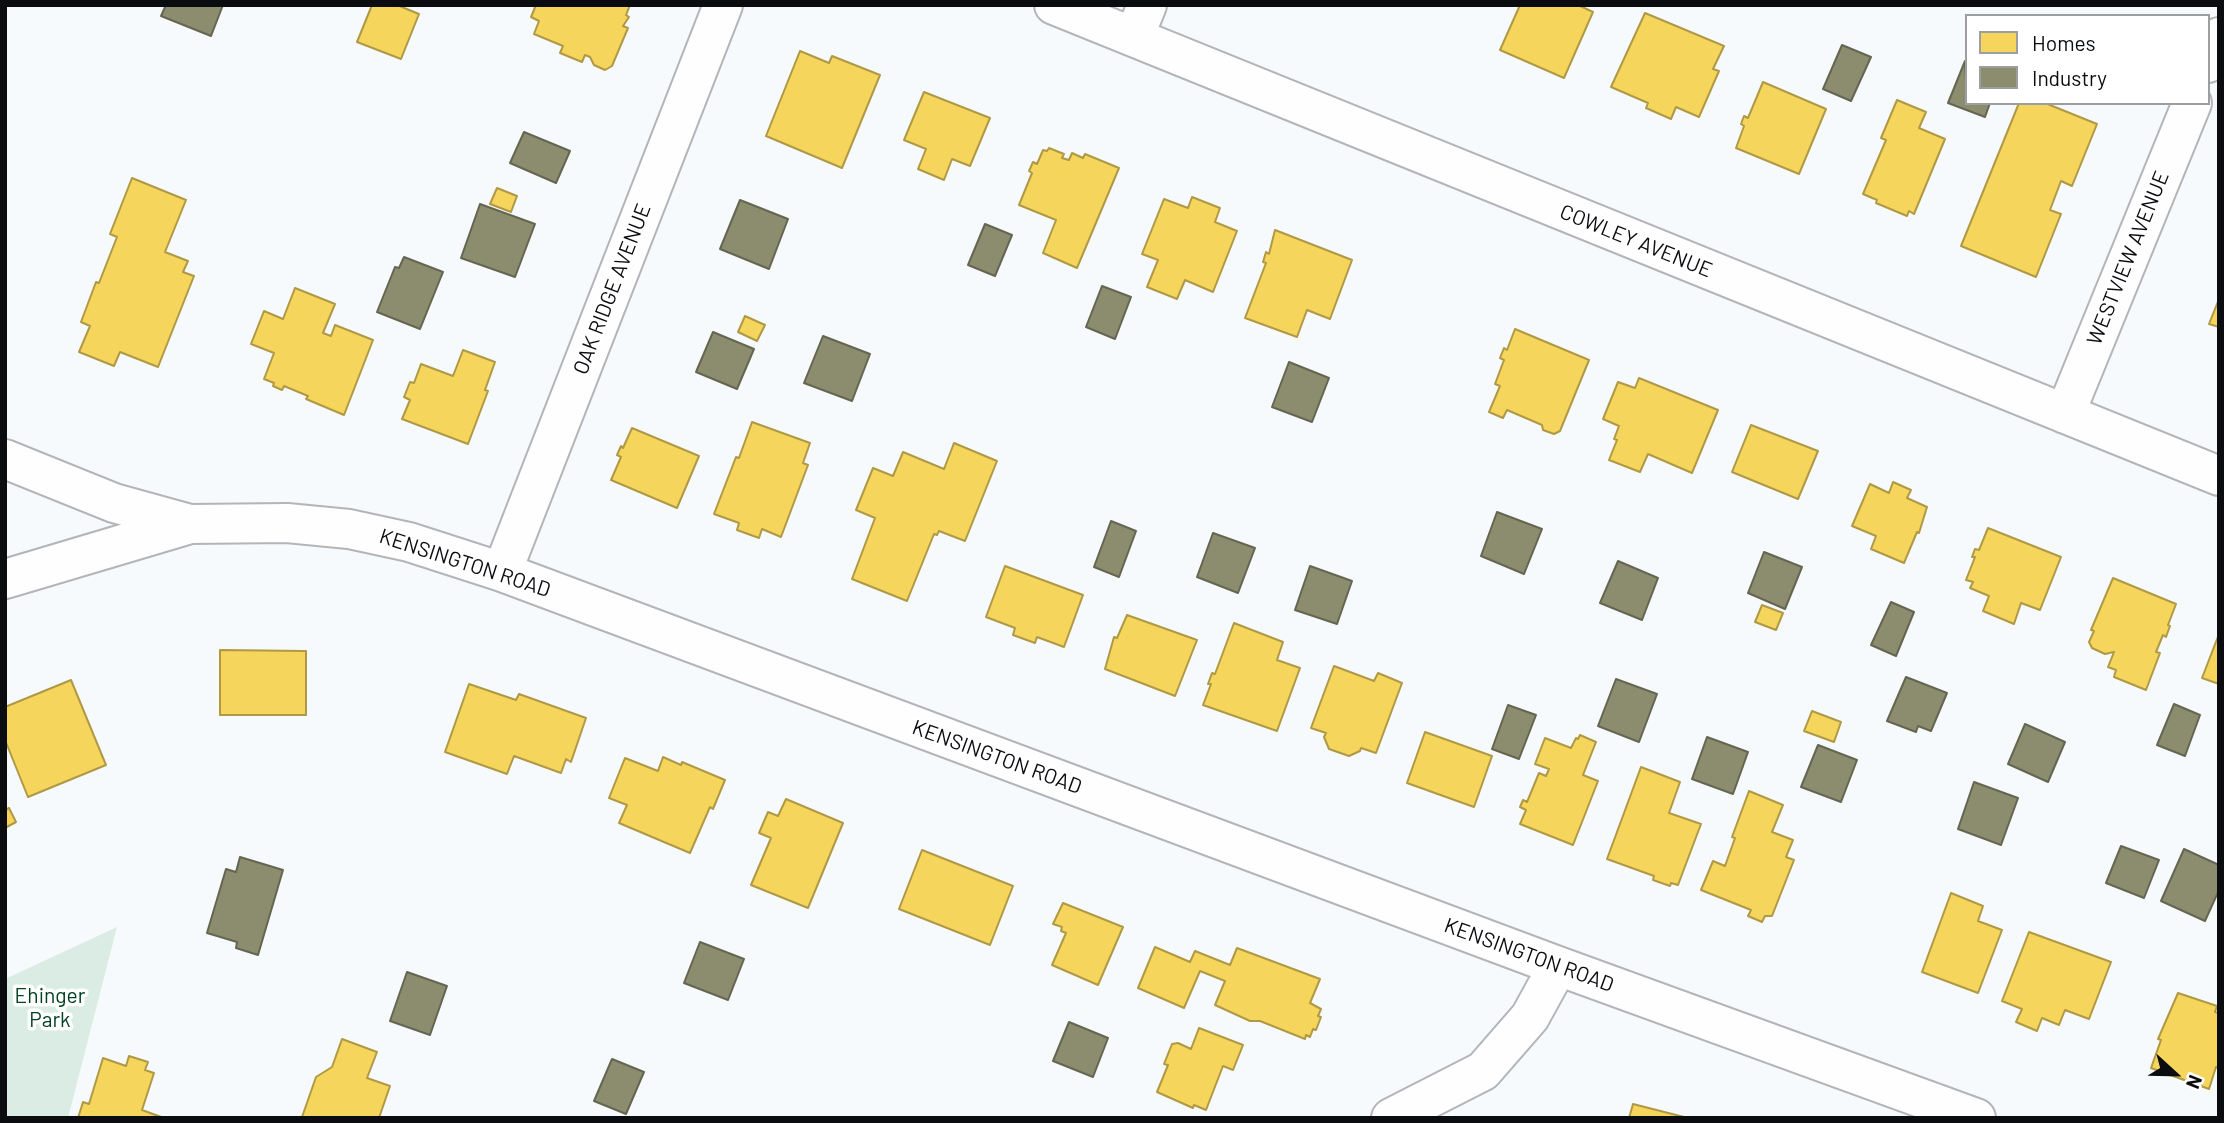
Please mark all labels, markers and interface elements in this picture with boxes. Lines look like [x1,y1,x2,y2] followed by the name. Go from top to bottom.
[1965,14,2210,105] legend
[2032,30,2096,55] text: Homes
[2032,65,2107,90] text: Industry
[2082,167,2174,349] street label: WESTVIEW AVENUE
[1556,199,1716,283] street label: COWLEY AVENUE
[568,200,656,378] street label: OAK RIDGE AVENUE
[376,523,554,603] street label: KENSINGTON ROAD
[909,715,1085,799] street label: KENSINGTON ROAD
[1441,913,1617,997] street label: KENSINGTON ROAD
[15,983,85,1033] park label: Ehinger Park
[2140,1039,2210,1109] north arrow
[2182,1072,2208,1092] text: N

